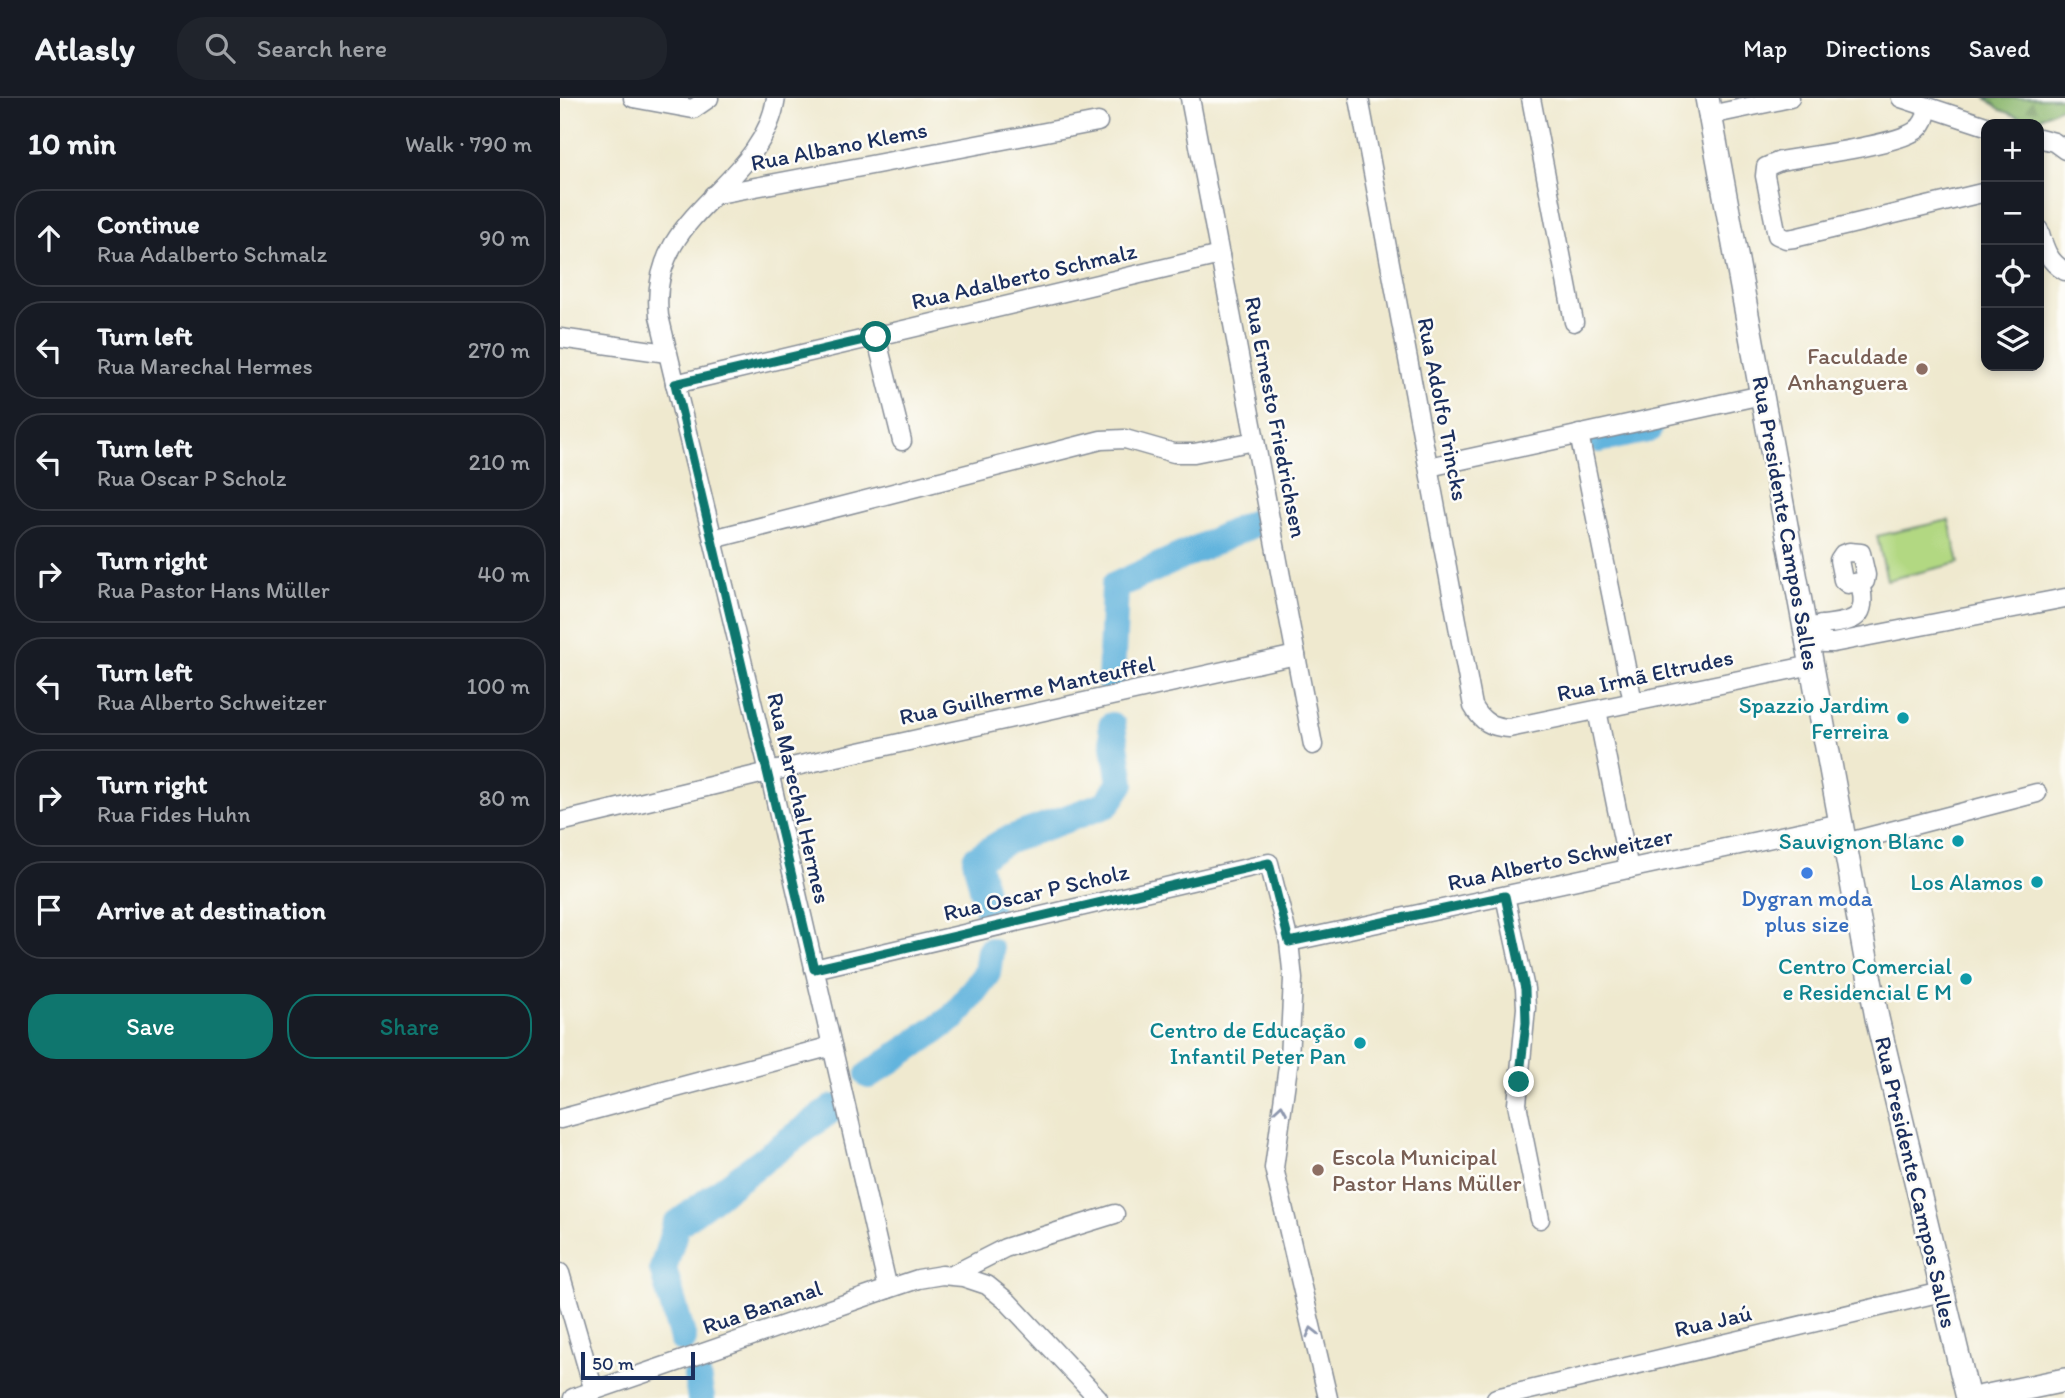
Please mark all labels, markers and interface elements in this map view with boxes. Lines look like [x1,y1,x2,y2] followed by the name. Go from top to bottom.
[177,17,667,80] search box
[35,29,135,68] text: Atlasly
[201,29,239,67] icon: search
[257,32,387,64] text: Search here
[1743,34,1787,63] text: Map
[1825,34,1931,63] text: Directions
[1969,34,2030,63] text: Saved
[748,115,930,177] street label: Rua Albano Klems
[1981,119,2044,371] map controls
[1981,119,2044,182] button: +
[28,125,116,162] text: 10 min
[405,130,532,158] text: Walk · 790 m
[1981,182,2044,245] button: −
[97,208,200,240] text: Continue
[30,219,68,257] icon: ahead
[479,224,530,252] text: 90 m
[909,236,1140,316] street label: Rua Adalberto Schmalz
[97,240,327,268] text: Rua Adalberto Schmalz
[1981,245,2044,308] button: locate
[1239,294,1313,540] street label: Rua Ernesto Friedrichsen
[1981,308,2044,371] button: layers
[1412,315,1474,503] street label: Rua Adolfo Trincks
[97,320,193,352] text: Turn left
[860,321,891,352] route start
[30,331,68,369] icon: left
[468,336,530,364] text: 270 m
[1787,342,1908,396] place label: Faculdade Anhanguera
[97,352,313,380] text: Rua Marechal Hermes
[1914,361,1930,377] marker: Faculdade Anhanguera
[1746,374,1826,672] street label: Rua Presidente Campos Salles
[97,432,193,464] text: Turn left
[30,443,68,481] icon: left
[469,448,530,476] text: 210 m
[97,464,286,492] text: Rua Oscar P Scholz
[97,544,208,576] text: Turn right
[30,555,68,593] icon: right
[477,560,530,588] text: 40 m
[97,576,330,604] text: Rua Pastor Hans Müller
[1554,643,1736,707] street label: Rua Irmã Eltrudes
[897,649,1158,731] street label: Rua Guilherme Manteuffel
[97,656,193,688] text: Turn left
[30,667,68,705] icon: left
[466,672,530,700] text: 100 m
[97,688,327,716] text: Rua Alberto Schweitzer
[761,690,837,906] street label: Rua Marechal Hermes
[1739,691,1889,745] place label: Spazzio Jardim Ferreira
[1895,710,1911,726] marker: Spazzio Jardim Ferreira
[97,768,208,800] text: Turn right
[30,779,68,817] icon: right
[479,784,530,812] text: 80 m
[97,800,251,828] text: Rua Fides Huhn
[1445,821,1675,897] street label: Rua Alberto Schweitzer
[1779,827,1944,855] place label: Sauvignon Blanc
[1950,833,1966,849] marker: Sauvignon Blanc
[941,857,1132,927] street label: Rua Oscar P Scholz
[1799,865,1815,881] marker: Dygran moda plus size
[1910,868,2023,896] place label: Los Alamos
[2029,874,2045,890] marker: Los Alamos
[1741,884,1873,938] place label: Dygran moda plus size
[30,891,68,929] icon: arrive
[97,894,326,926] text: Arrive at destination
[1778,952,1952,1006] place label: Centro Comercial e Residencial E M
[1958,971,1974,987] marker: Centro Comercial e Residencial E M
[28,994,273,1059] button: Save
[287,994,532,1059] button: Share
[1149,1016,1346,1070] place label: Centro de Educação Infantil Peter Pan
[1869,1033,1963,1331] street label: Rua Presidente Campos Salles
[1352,1035,1368,1051] marker: Centro de Educação Infantil Peter Pan
[1503,1066,1534,1097] route end
[1274,1103,1289,1115] one-way arrow
[1332,1143,1522,1197] place label: Escola Municipal Pastor Hans Müller
[1310,1162,1326,1178] marker: Escola Municipal Pastor Hans Müller
[699,1273,826,1341] street label: Rua Bananal
[1672,1298,1755,1343] street label: Rua Jaú
[1306,1326,1320,1338] one-way arrow
[581,1349,695,1381] scale bar
[592,1352,634,1375] text: 50 m

